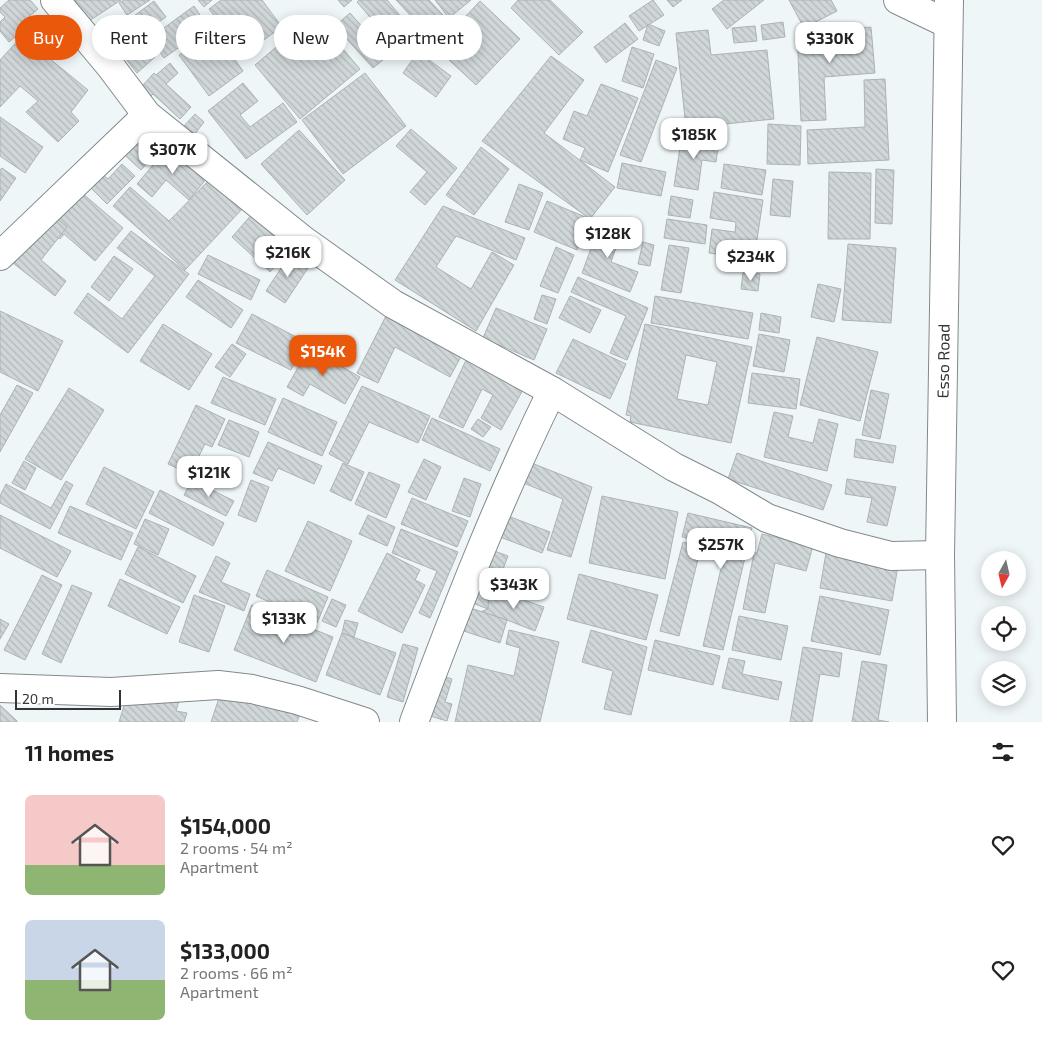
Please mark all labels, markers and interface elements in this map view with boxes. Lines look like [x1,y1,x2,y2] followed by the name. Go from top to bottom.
[15,15,82,60] chip: Buy
[92,15,166,60] chip: Rent
[176,15,264,60] chip: Filters
[274,15,347,60] chip: New
[357,15,482,60] chip: Apartment
[795,22,865,64] pin: $330K
[806,28,854,47] text: $330K
[659,118,729,160] pin: $185K
[671,124,717,143] text: $185K
[138,132,208,175] pin: $307K
[149,139,197,158] text: $307K
[573,216,643,259] pin: $128K
[585,223,631,242] text: $128K
[253,236,323,278] pin: $216K
[716,240,786,282] pin: $234K
[265,242,311,261] text: $216K
[727,246,775,265] text: $234K
[933,323,953,399] street label: Esso Road
[288,334,358,377] pin: $154K
[300,341,346,360] text: $154K
[174,456,244,498] pin: $121K
[188,462,230,481] text: $121K
[686,528,756,570] pin: $257K
[698,534,744,553] text: $257K
[981,551,1026,596] north arrow
[981,551,1026,706] map controls
[479,568,549,610] pin: $343K
[490,574,538,593] text: $343K
[249,602,319,644] pin: $133K
[981,606,1026,651] button: locate
[262,608,306,627] text: $133K
[981,661,1026,706] button: layers
[15,687,121,710] scale bar
[22,690,54,707] text: 20 m
[989,738,1017,766] icon: filters
[25,740,114,765] text: 11 homes
[180,813,271,838] text: $154,000
[65,815,125,875] icon: home
[989,831,1017,859] icon: heart
[180,838,293,857] text: 2 rooms · 54 m²
[180,857,259,876] text: Apartment
[180,938,270,963] text: $133,000
[65,940,125,1000] icon: home
[989,956,1017,984] icon: heart
[180,963,293,982] text: 2 rooms · 66 m²
[180,982,259,1001] text: Apartment

